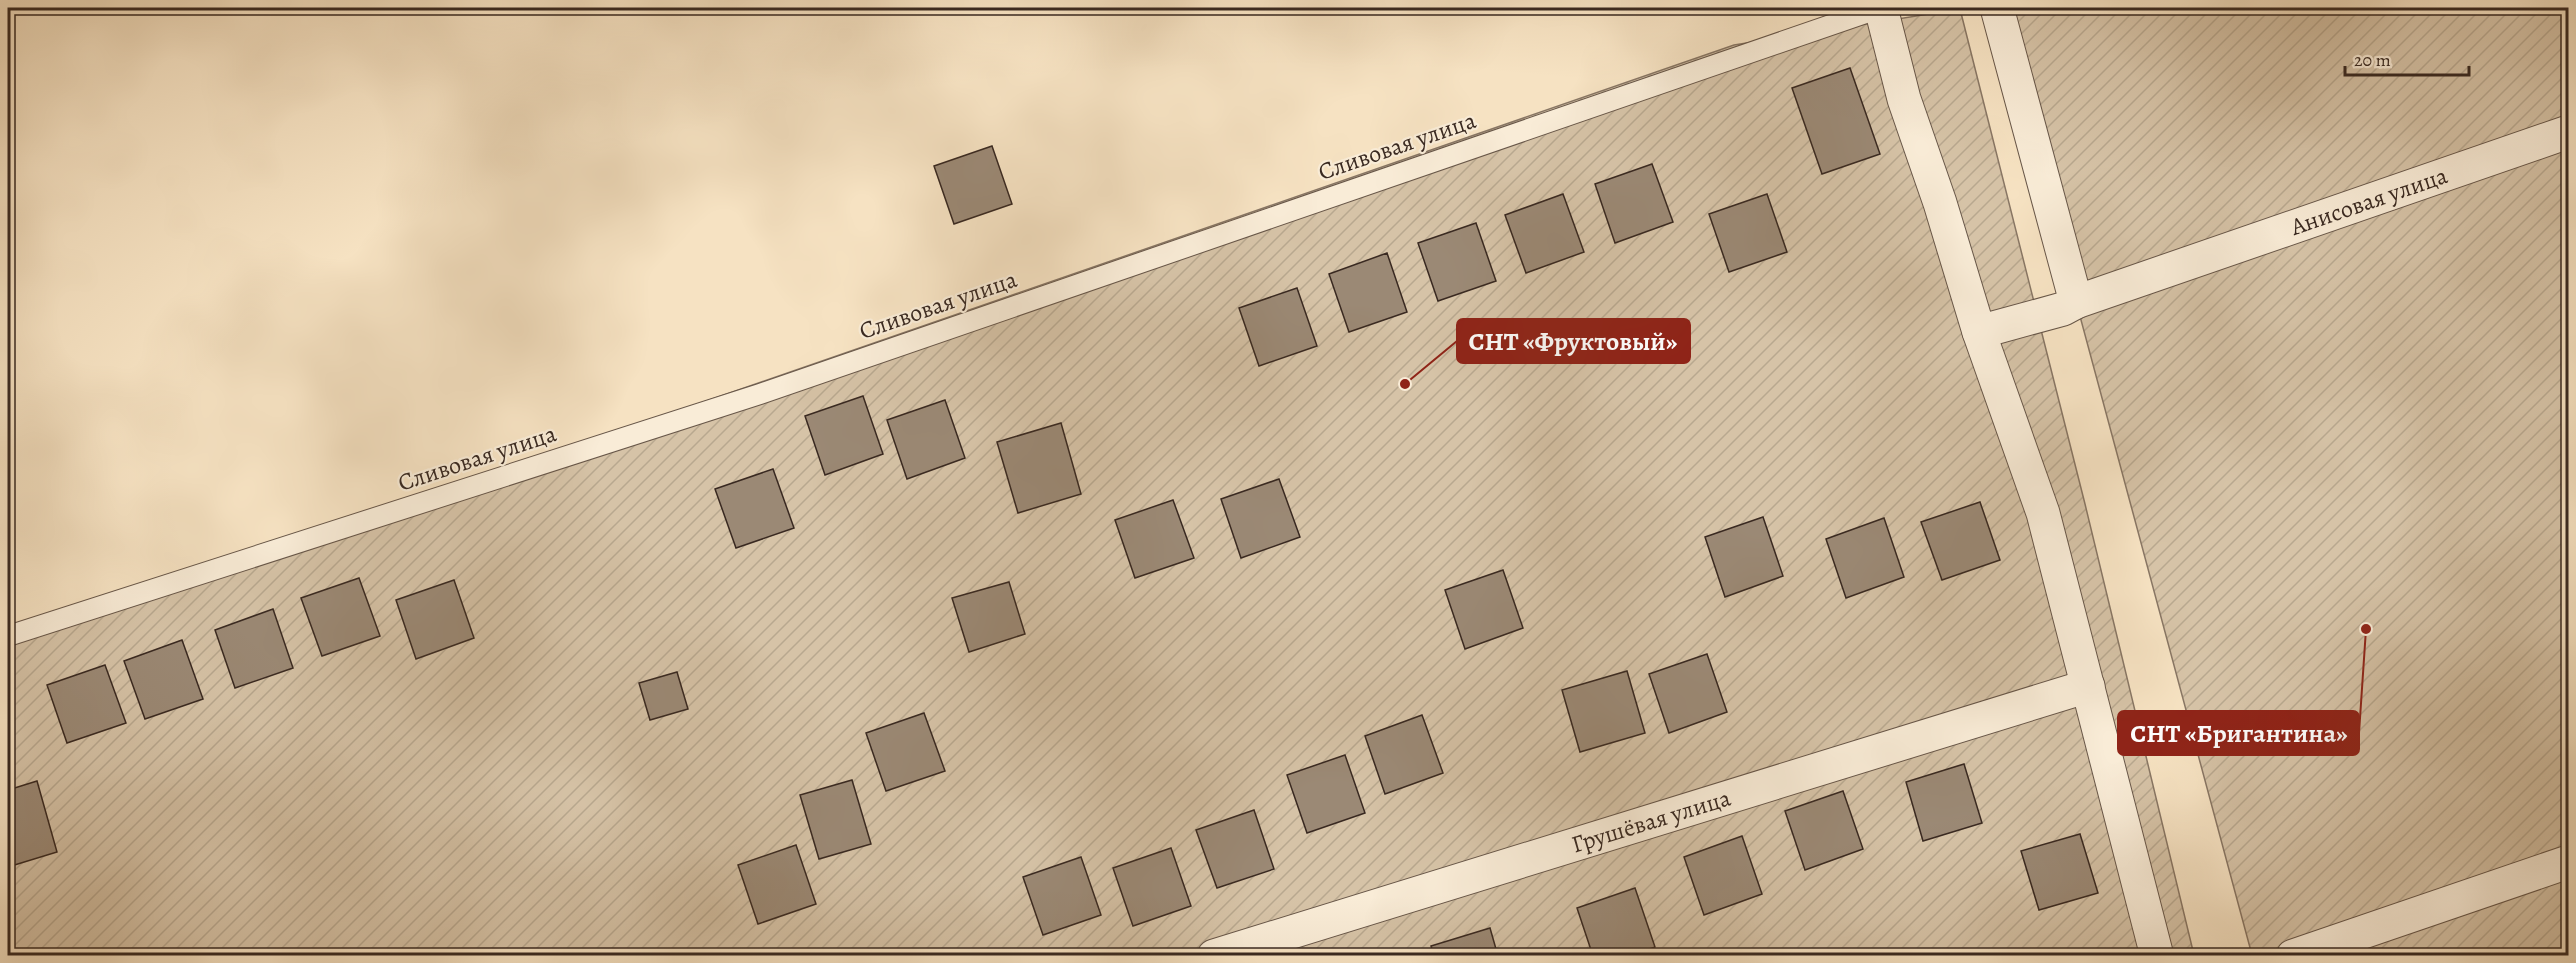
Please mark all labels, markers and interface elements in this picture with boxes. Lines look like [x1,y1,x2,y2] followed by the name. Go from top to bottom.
[2345,39,2470,77] scale bar
[2354,48,2391,72] text: 20 m
[1314,104,1480,188] street label: Сливовая улица
[2285,159,2452,243] street label: Анисовая улица
[855,263,1021,347] street label: Сливовая улица
[1457,319,1690,363] callout: СНТ «Фруктовый»
[1469,324,1678,359] text: СНТ «Фруктовый»
[394,417,560,499] street label: Сливовая улица
[2118,711,2359,755] callout: СНТ «Бригантина»
[2130,716,2348,751] text: СНТ «Бригантина»
[1568,782,1734,860] street label: Грушёвая улица

